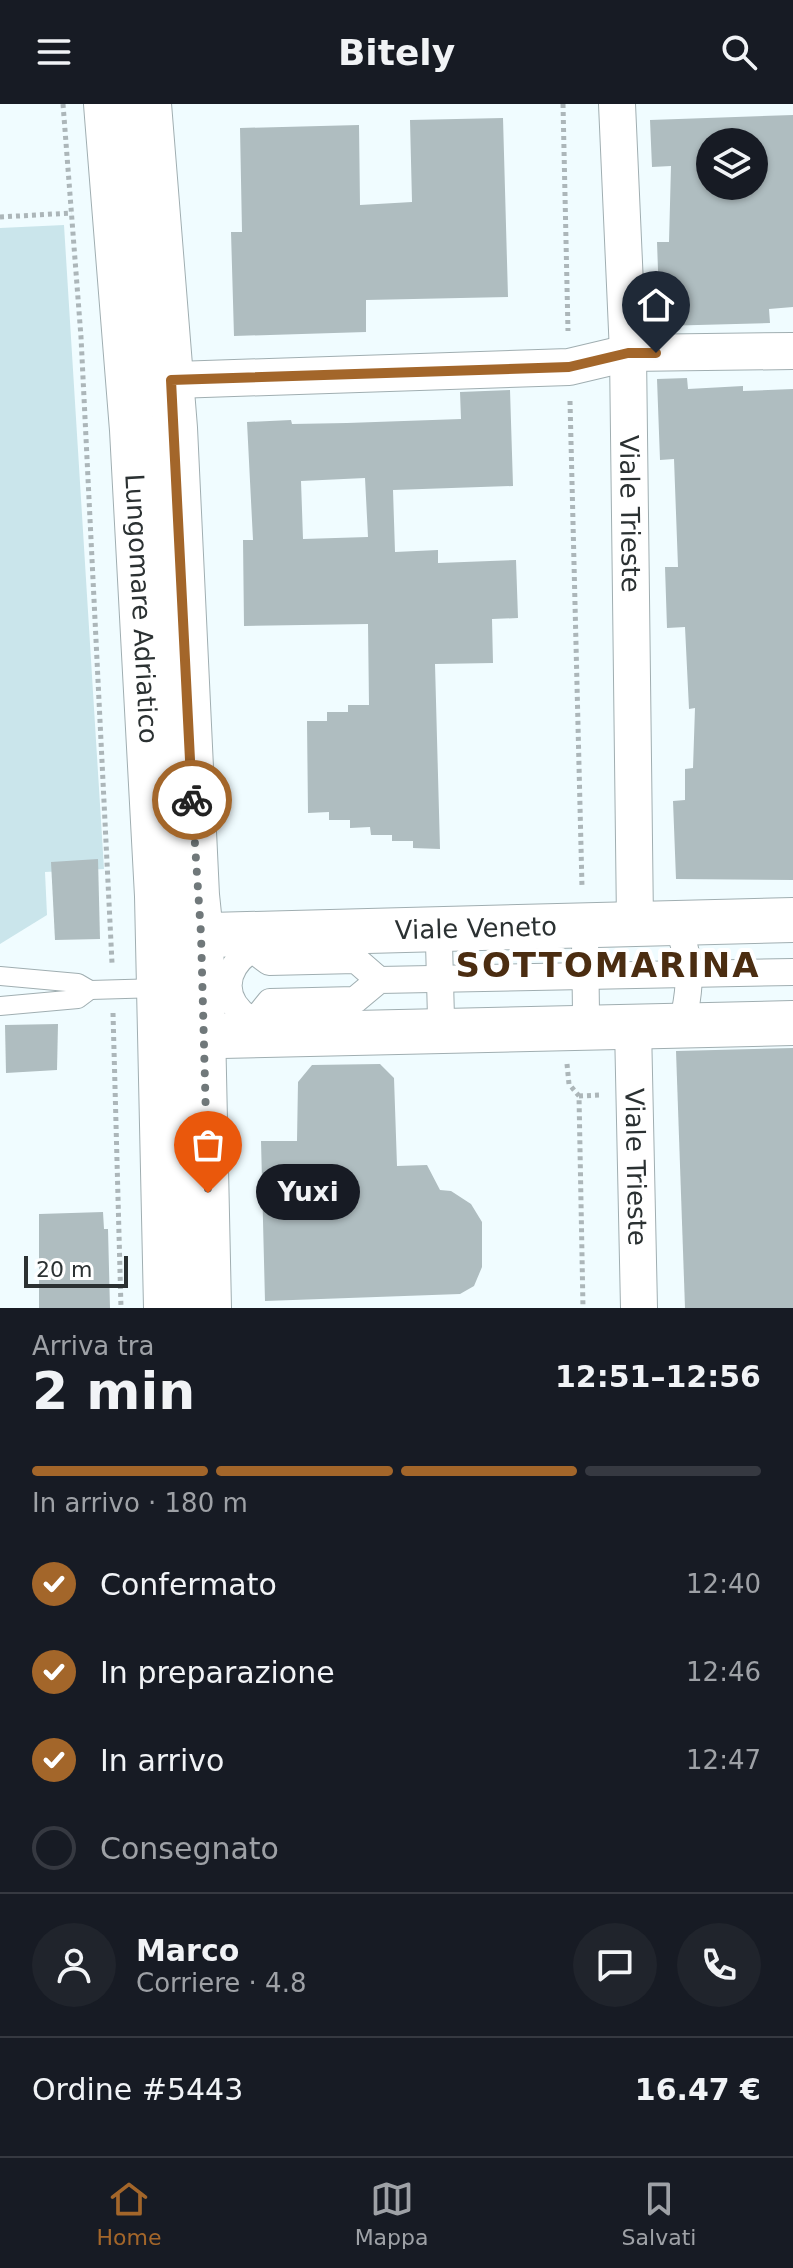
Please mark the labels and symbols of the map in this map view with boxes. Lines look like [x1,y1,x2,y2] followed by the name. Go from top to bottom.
[622,271,690,353] pin
[614,435,646,593] street label: Viale Trieste
[119,473,164,745] street label: Lungomare Adriatico
[152,760,232,840] courier
[394,911,557,945] street label: Viale Veneto
[455,945,761,985] district label: SOTTOMARINA
[619,1088,653,1246] street label: Viale Trieste
[174,1111,242,1193] pin
[256,1165,360,1221] callout: Yuxi
[24,1252,128,1288] scale bar

